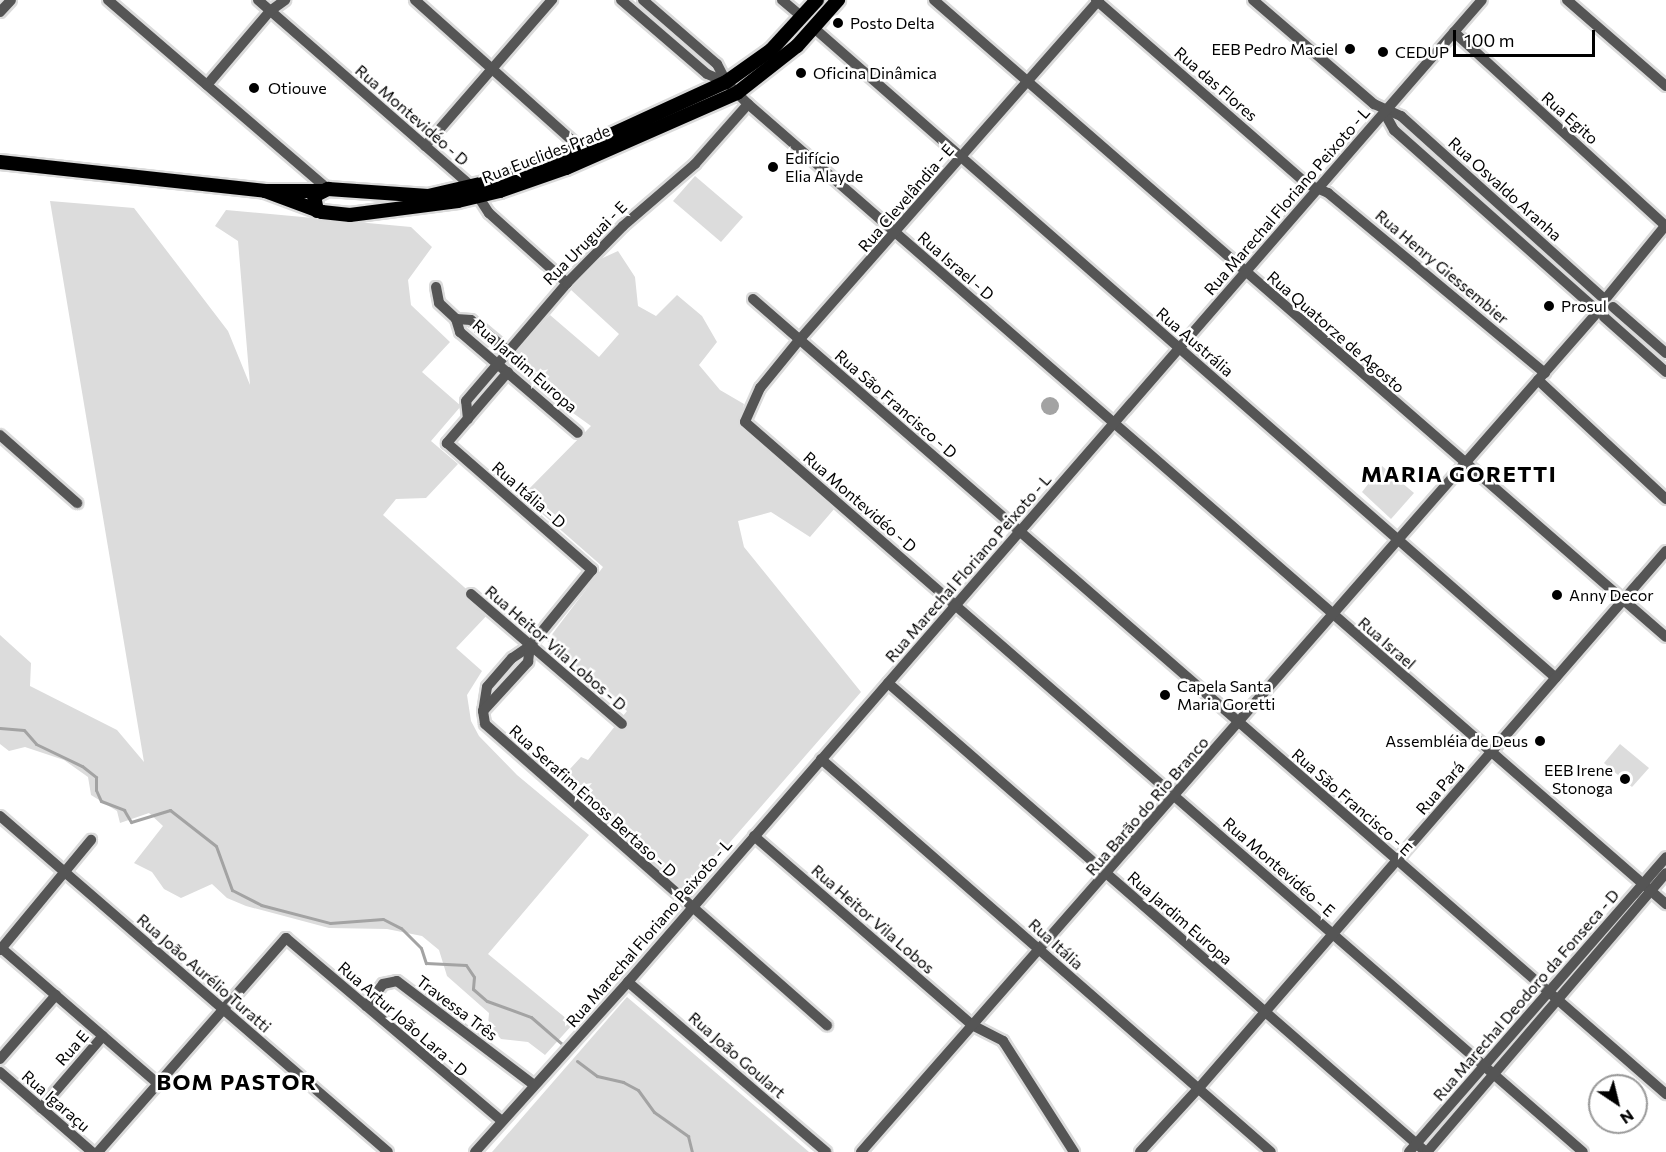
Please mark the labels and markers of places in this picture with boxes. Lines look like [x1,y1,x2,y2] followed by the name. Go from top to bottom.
[850,13,935,33] place label: Posto Delta
[831,16,845,30] marker: Posto Delta
[1211,39,1338,59] place label: EEB Pedro Maciel
[1343,42,1357,56] marker: EEB Pedro Maciel
[1395,42,1449,62] place label: CEDUP
[1376,45,1390,59] marker: CEDUP
[813,63,937,83] place label: Oficina Dinâmica
[794,66,808,80] marker: Oficina Dinâmica
[268,78,327,98] place label: Otiouve
[245,79,263,97] marker: Otiouve
[785,148,863,186] place label: Edifício Elia Alayde
[766,160,780,174] marker: Edifício Elia Alayde
[1561,296,1607,316] place label: Prosul
[1542,299,1556,313] marker: Prosul
[1569,585,1654,605] place label: Anny Decor
[1550,588,1564,602] marker: Anny Decor
[1177,676,1275,714] place label: Capela Santa Maria Goretti
[1158,688,1172,702] marker: Capela Santa Maria Goretti
[1385,731,1528,751] place label: Assembléia de Deus
[1533,734,1547,748] marker: Assembléia de Deus
[1544,760,1613,798] place label: EEB Irene Stonoga
[1618,772,1632,786] marker: EEB Irene Stonoga

